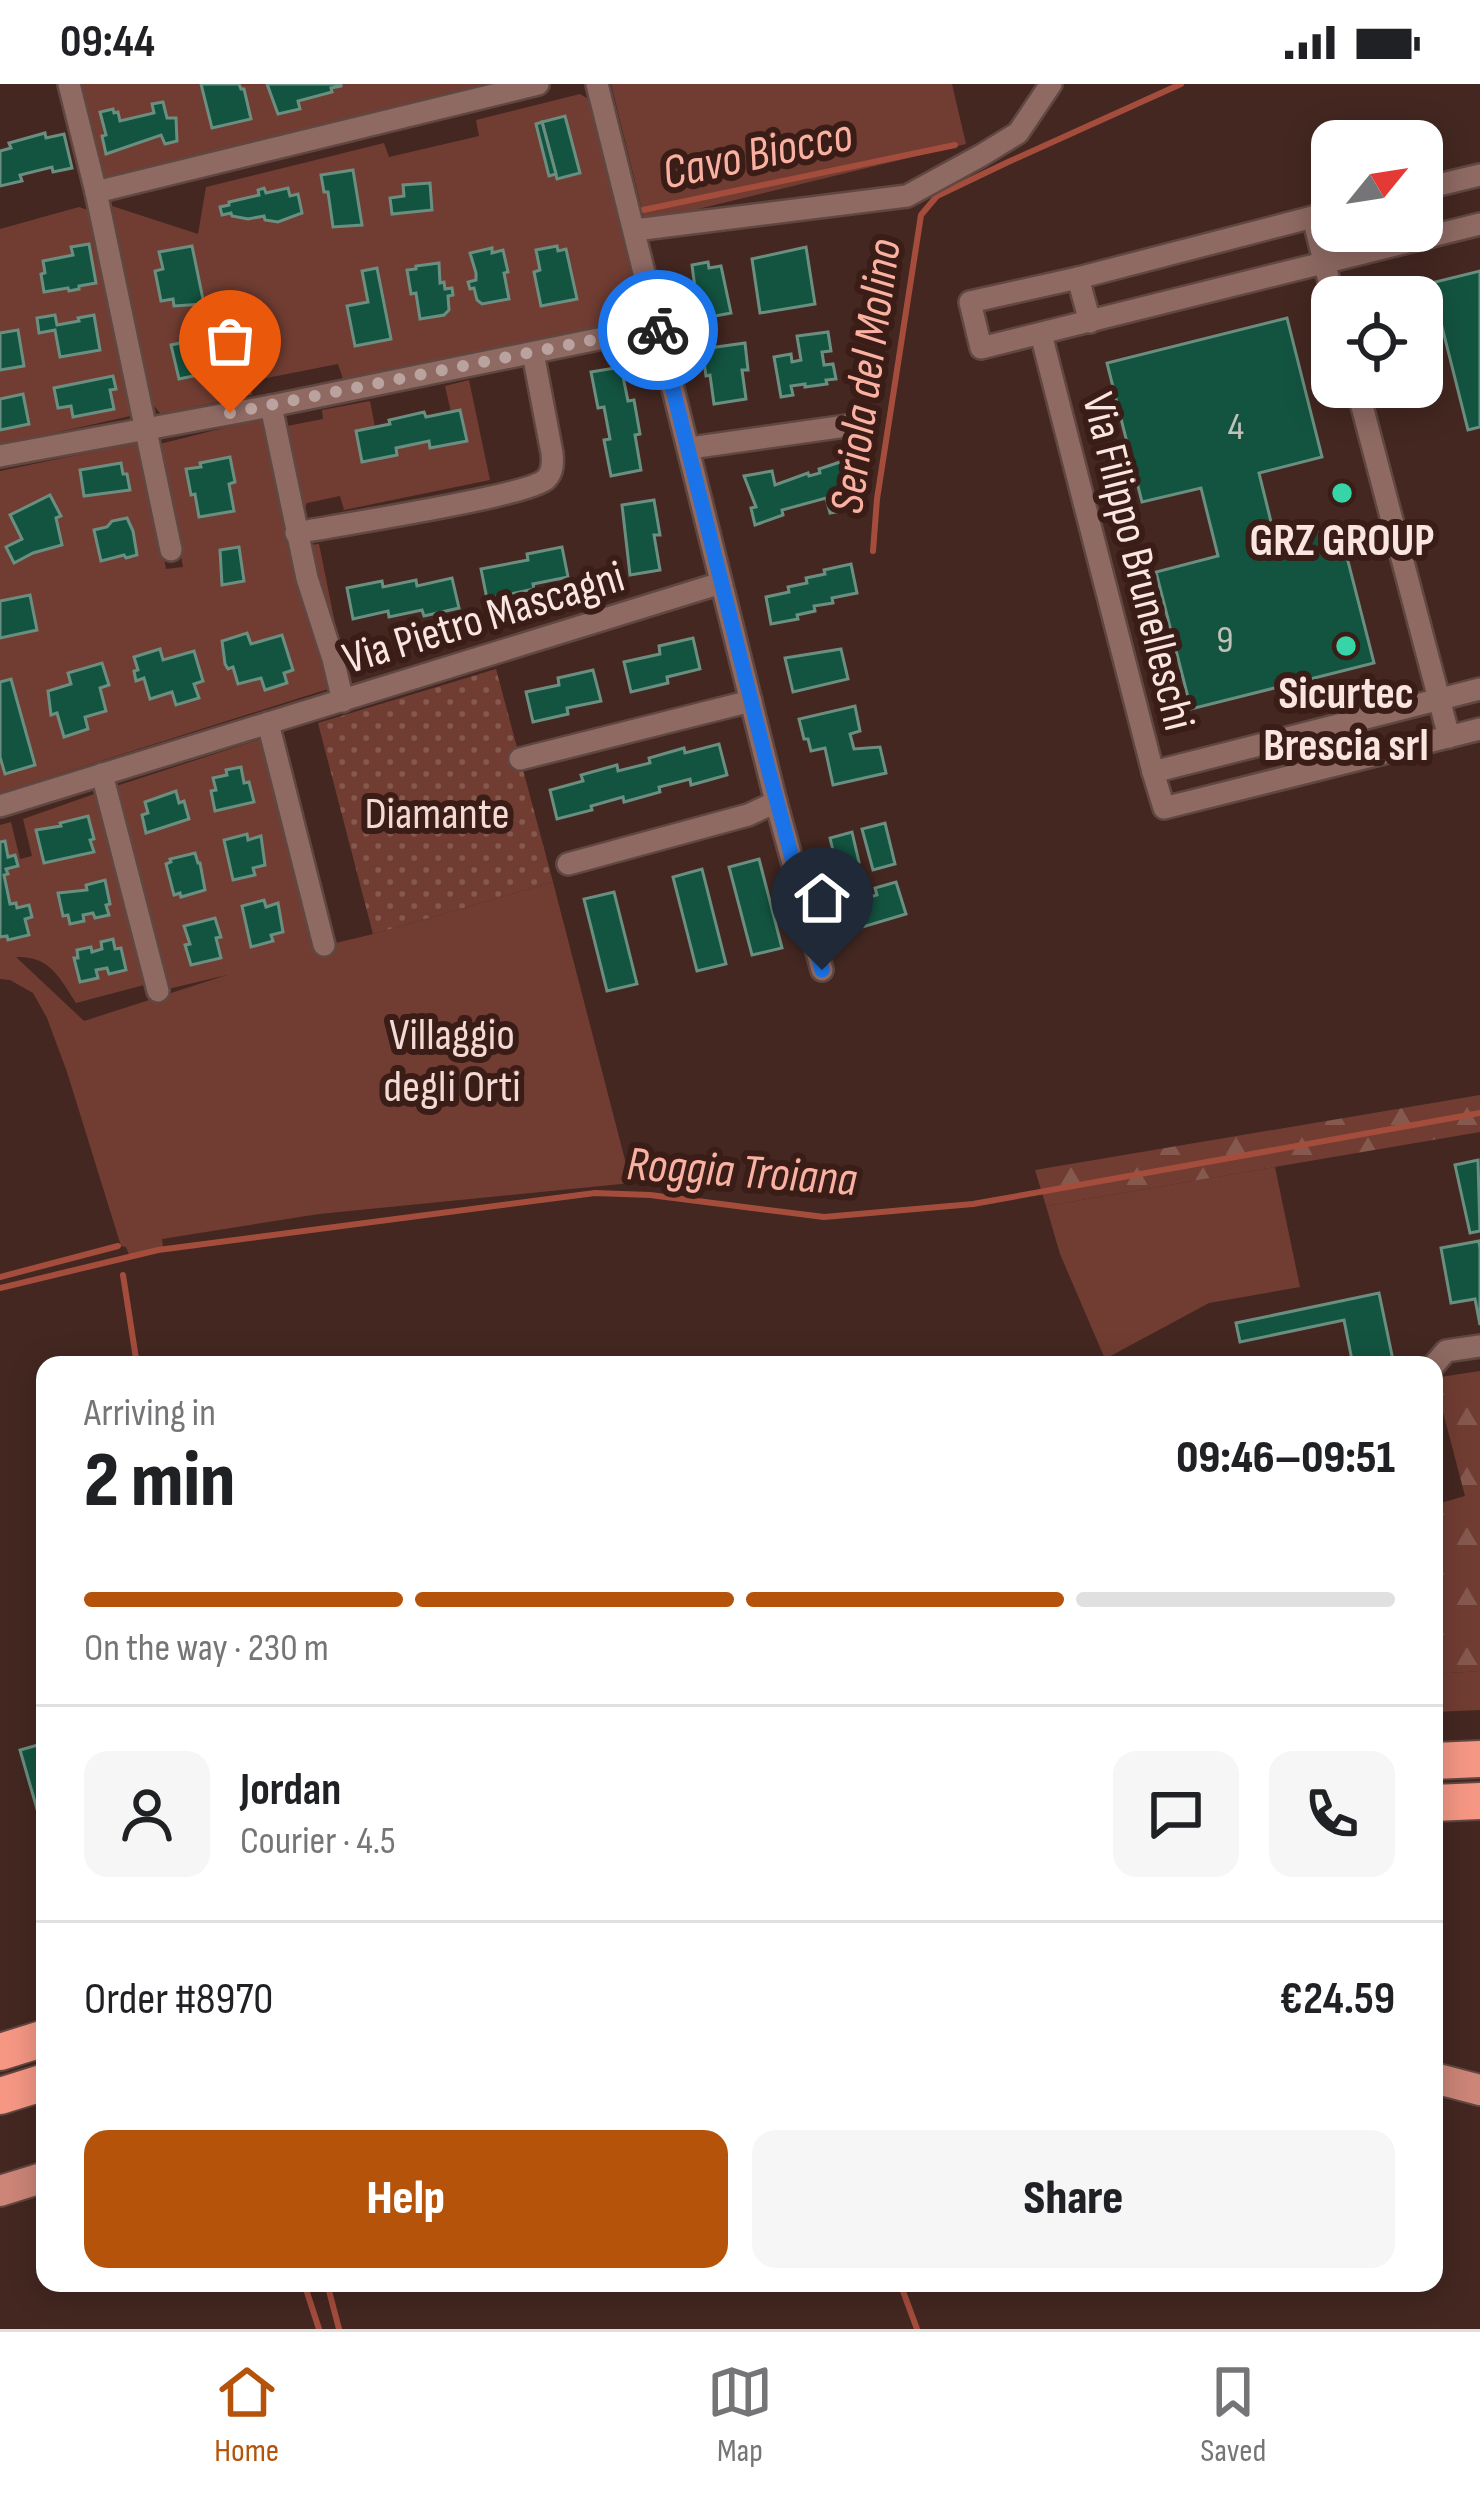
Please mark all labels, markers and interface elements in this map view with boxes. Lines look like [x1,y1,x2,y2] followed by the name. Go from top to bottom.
[60,15,155,70] text: 09:44
[657,107,858,202] water label: Cavo Biocco
[1311,120,1443,252] north arrow
[1311,120,1443,408] map controls
[819,235,914,517] water label: Seriola del Molino
[598,270,718,390] courier
[1311,276,1443,408] button: locate
[179,290,281,413] pin
[625,297,691,363] icon: bike
[197,308,263,374] icon: bag
[1069,387,1206,736] street label: Via Filippo Brunelleschi
[1228,404,1244,451] house number: 4
[1329,480,1355,506] marker: GRZ GROUP
[1250,514,1435,569] place label: GRZ GROUP
[337,550,631,687] street label: Via Pietro Mascagni
[1216,617,1234,664] house number: 9
[1333,633,1359,659] marker: Sicurtec Brescia srl
[1263,667,1429,774] place label: Sicurtec Brescia srl
[364,787,510,842] park label: Diamante
[771,847,873,970] pin
[789,865,855,931] icon: home
[383,1008,521,1115] park label: Villaggio degli Orti
[625,1136,859,1209] water label: Roggia Troiana
[84,1390,216,1437] text: Arriving in
[1176,1431,1395,1486] text: 09:46–09:51
[84,1435,235,1528] text: 2 min
[84,1625,329,1672] text: On the way · 230 m
[84,1751,210,1877] button: person
[1113,1751,1239,1877] button: chat
[1269,1751,1395,1877] button: phone
[240,1763,341,1818] text: Jordan
[240,1818,396,1865] text: Courier · 4.5
[84,1972,273,2027] text: Order #8970
[1280,1972,1395,2027] text: €24.59
[84,2130,728,2268] button: Help
[752,2130,1395,2268] button: Share
[214,2359,280,2471] tab: Home
[707,2359,773,2471] tab: Map
[1200,2359,1266,2471] tab: Saved

